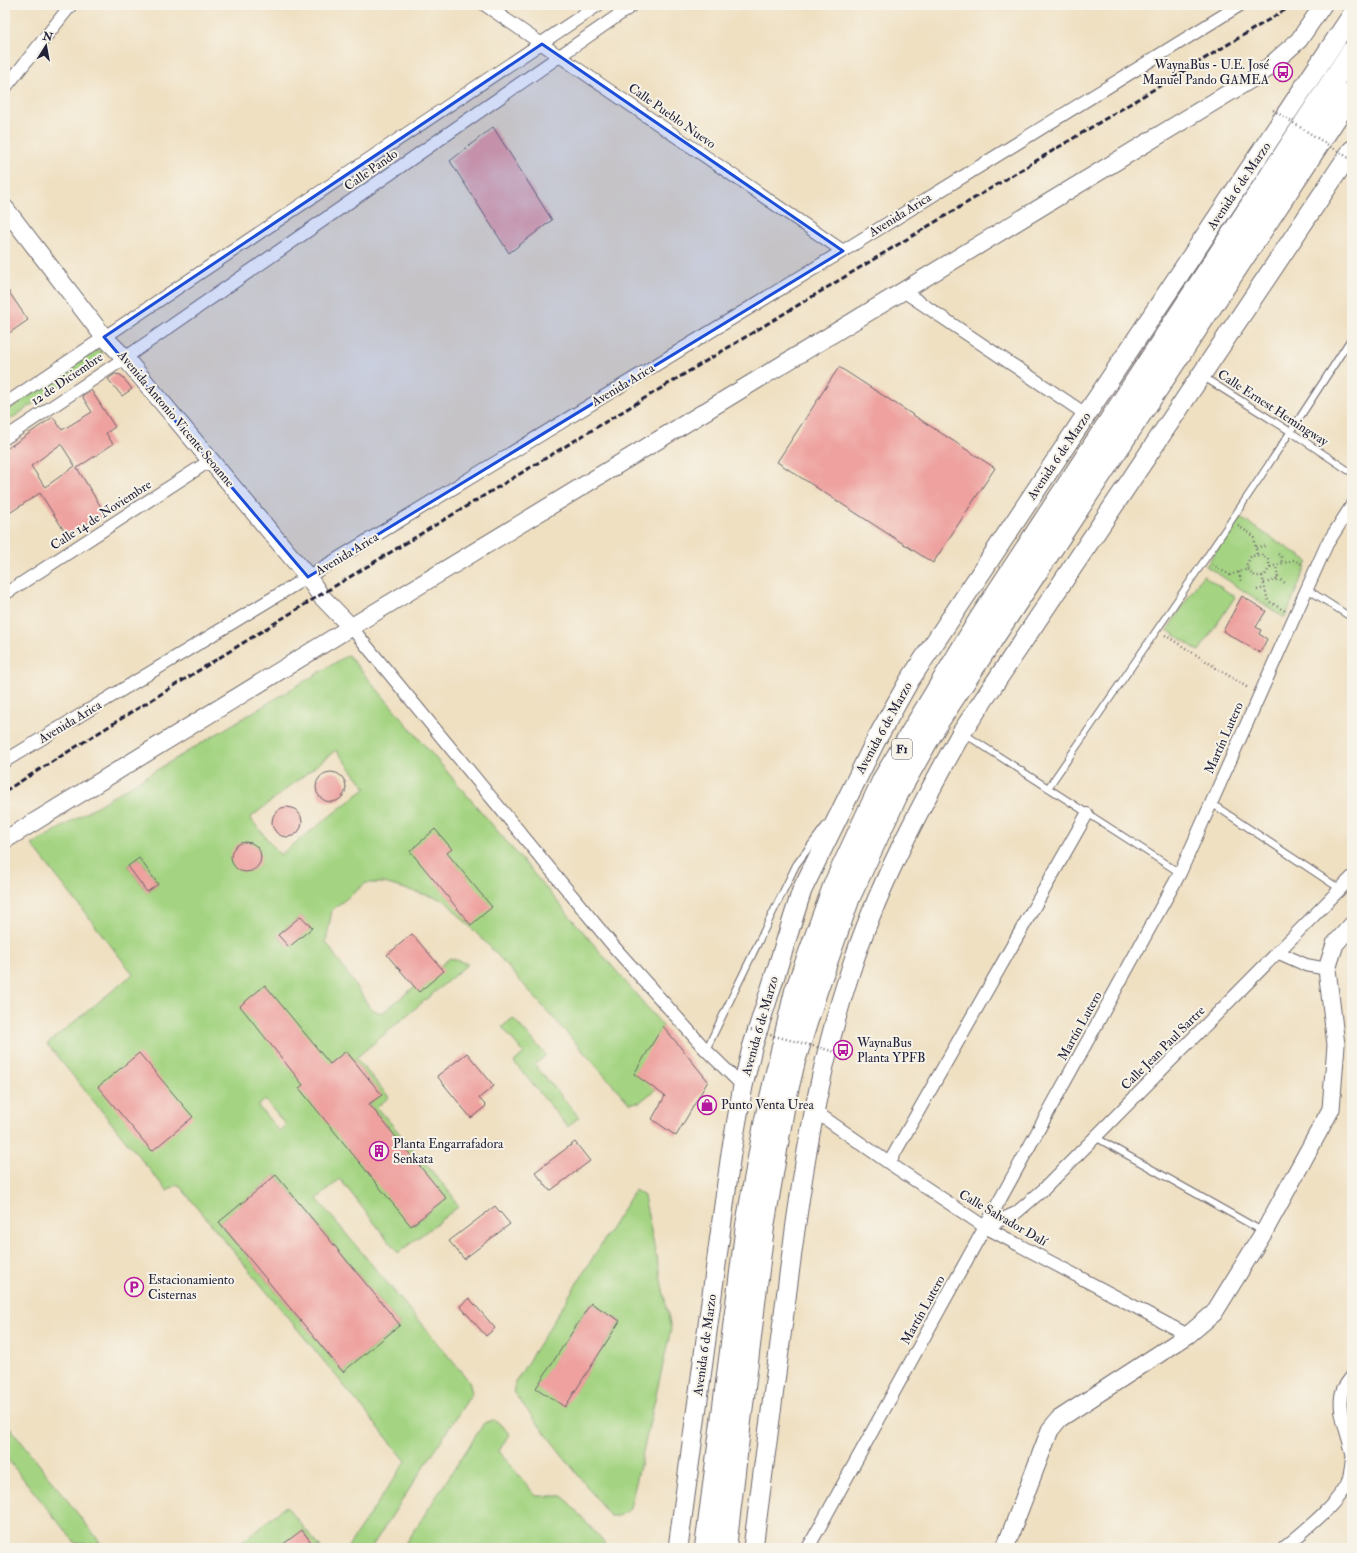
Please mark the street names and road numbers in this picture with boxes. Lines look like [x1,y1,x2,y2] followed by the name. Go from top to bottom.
[625,80,719,152] street label: Calle Pueblo Nuevo
[1203,139,1274,234] street label: Avenida 6 de Marzo
[341,146,401,194] street label: Calle Pando
[865,189,935,241] street label: Avenida Arica
[114,347,238,491] street label: Avenida Antonio Vicente Seoanne
[28,349,106,409] street label: 12 de Diciembre
[588,360,658,411] street label: Avenida Arica
[1214,366,1332,451] street label: Calle Ernest Hemingway
[1023,409,1094,504] street label: Avenida 6 de Marzo
[48,476,155,554] street label: Calle 14 de Noviembre
[312,529,382,580] street label: Avenida Arica
[852,679,916,778] street label: Avenida 6 de Marzo
[35,697,105,748] street label: Avenida Arica
[1201,700,1247,776] street label: Martín Lutero
[892,739,912,759] road number: F1
[738,975,782,1078] street label: Avenida 6 de Marzo
[1054,989,1106,1063] street label: Martín Lutero
[1118,1002,1209,1093] street label: Calle Jean Paul Sartre
[956,1186,1051,1251] street label: Calle Salvador Dalí
[897,1273,949,1347] street label: Martín Lutero
[690,1293,720,1398] street label: Avenida 6 de Marzo

